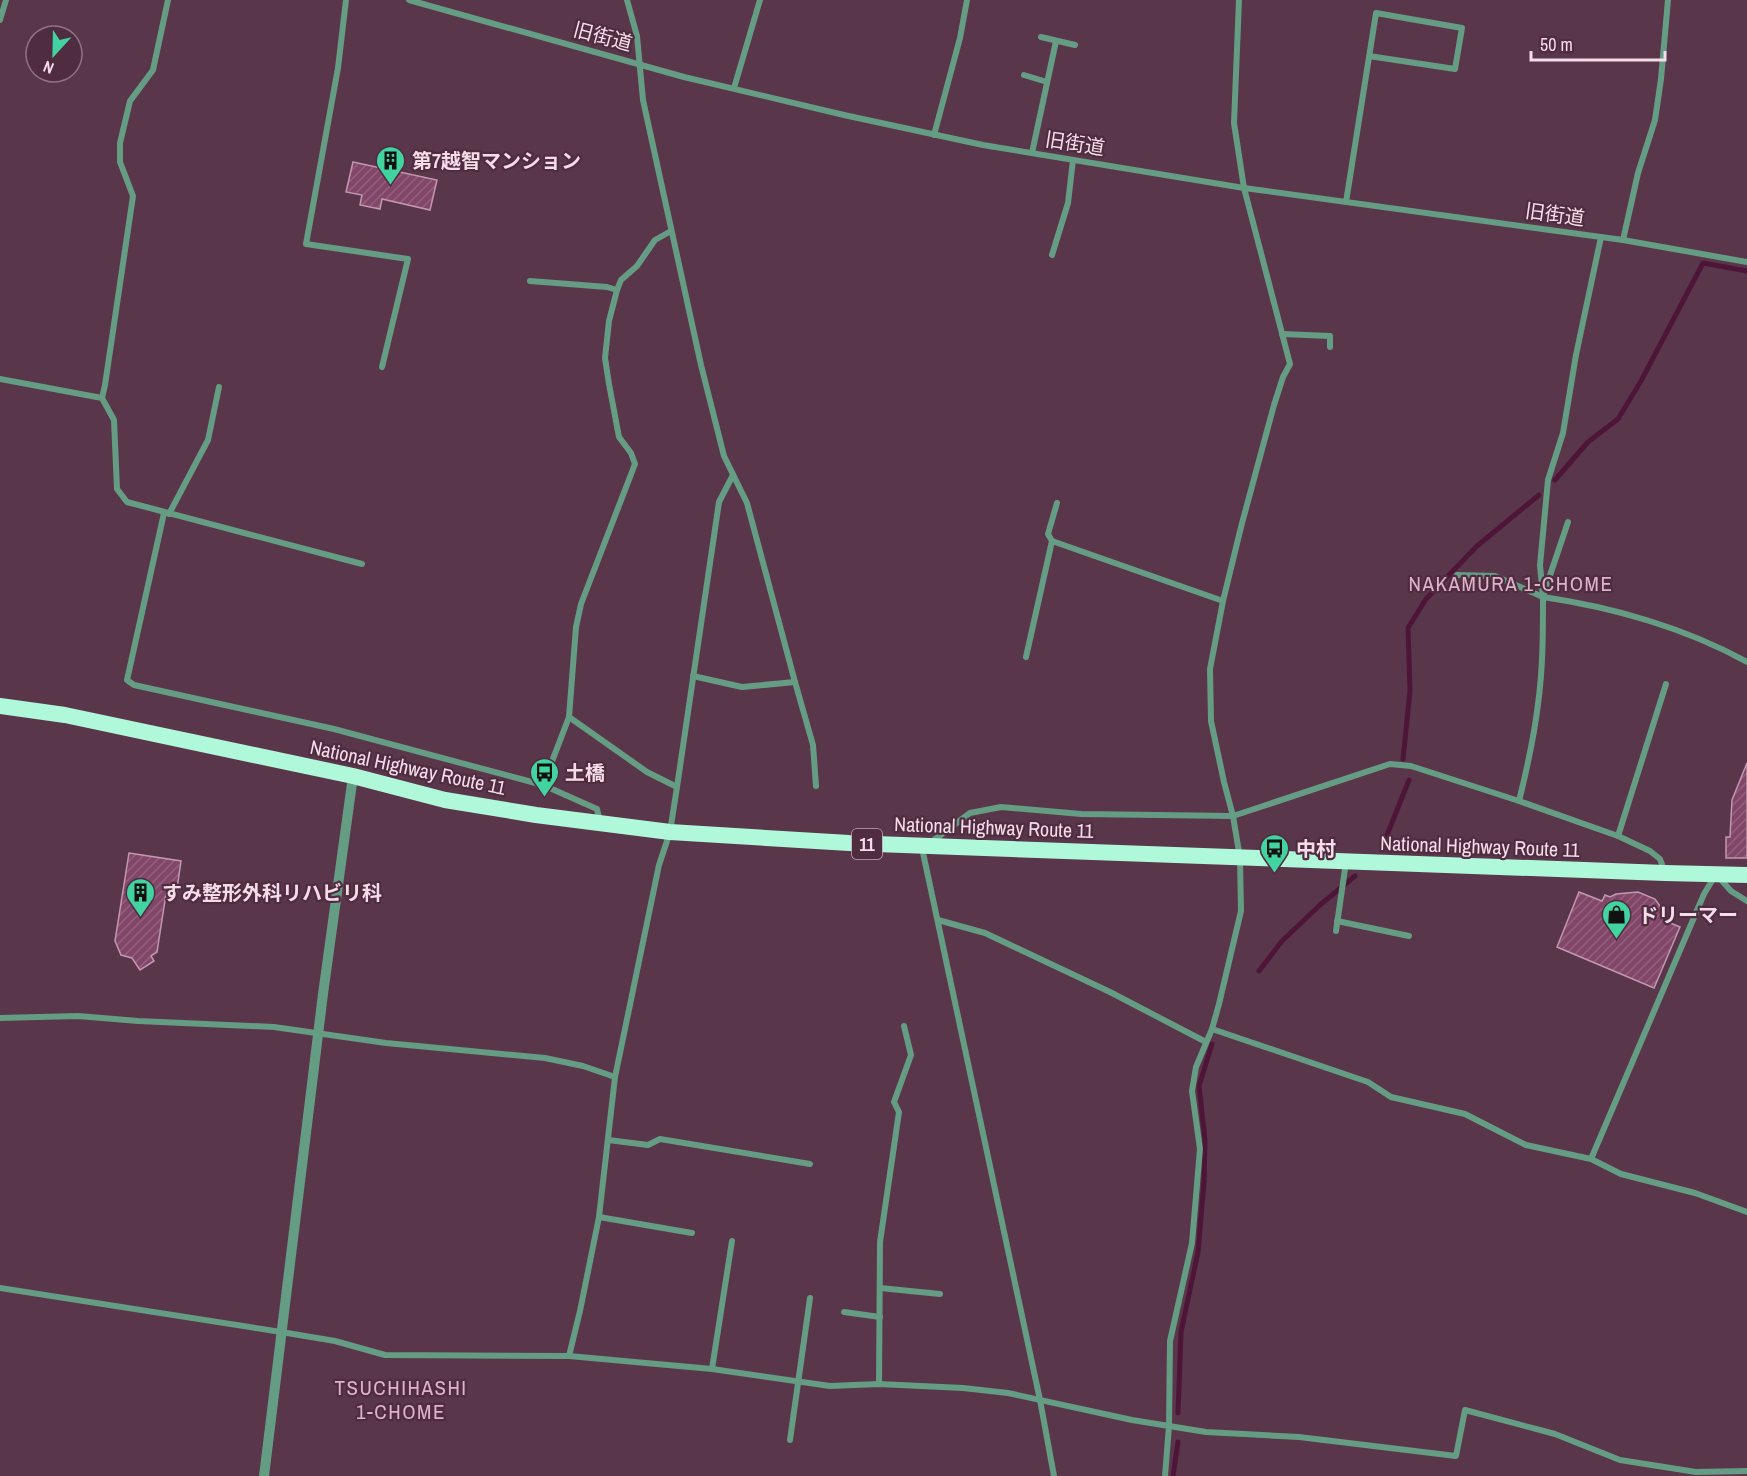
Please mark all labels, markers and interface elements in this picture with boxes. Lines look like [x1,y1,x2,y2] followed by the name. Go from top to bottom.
[571,15,635,57] street label: 旧街道
[24,24,84,84] north arrow
[1531,24,1664,62] scale bar
[1540,32,1573,57] text: 50 m
[40,56,57,80] text: N
[1043,125,1107,161] street label: 旧街道
[375,144,407,186] building icon: 第7越智マンション
[412,147,581,174] place label: 第7越智マンション
[1523,196,1587,232] street label: 旧街道
[1409,569,1613,598] district label: NAKAMURA 1-CHOME
[308,733,508,801] street label: National Highway Route 11
[528,756,560,798] bus stop icon: 土橋
[565,759,605,786] place label: 土橋
[894,810,1094,844] street label: National Highway Route 11
[852,829,882,859] road number: 11
[1380,829,1580,863] street label: National Highway Route 11
[1259,832,1291,874] bus stop icon: 中村
[1296,835,1336,862] place label: 中村
[125,876,157,918] building icon: すみ整形外科リハビリ科
[162,879,382,906] place label: すみ整形外科リハビリ科
[1601,898,1633,940] shop icon: ドリーマー
[1638,901,1738,928] place label: ドリーマー
[334,1373,468,1426] district label: TSUCHIHASHI 1-CHOME

